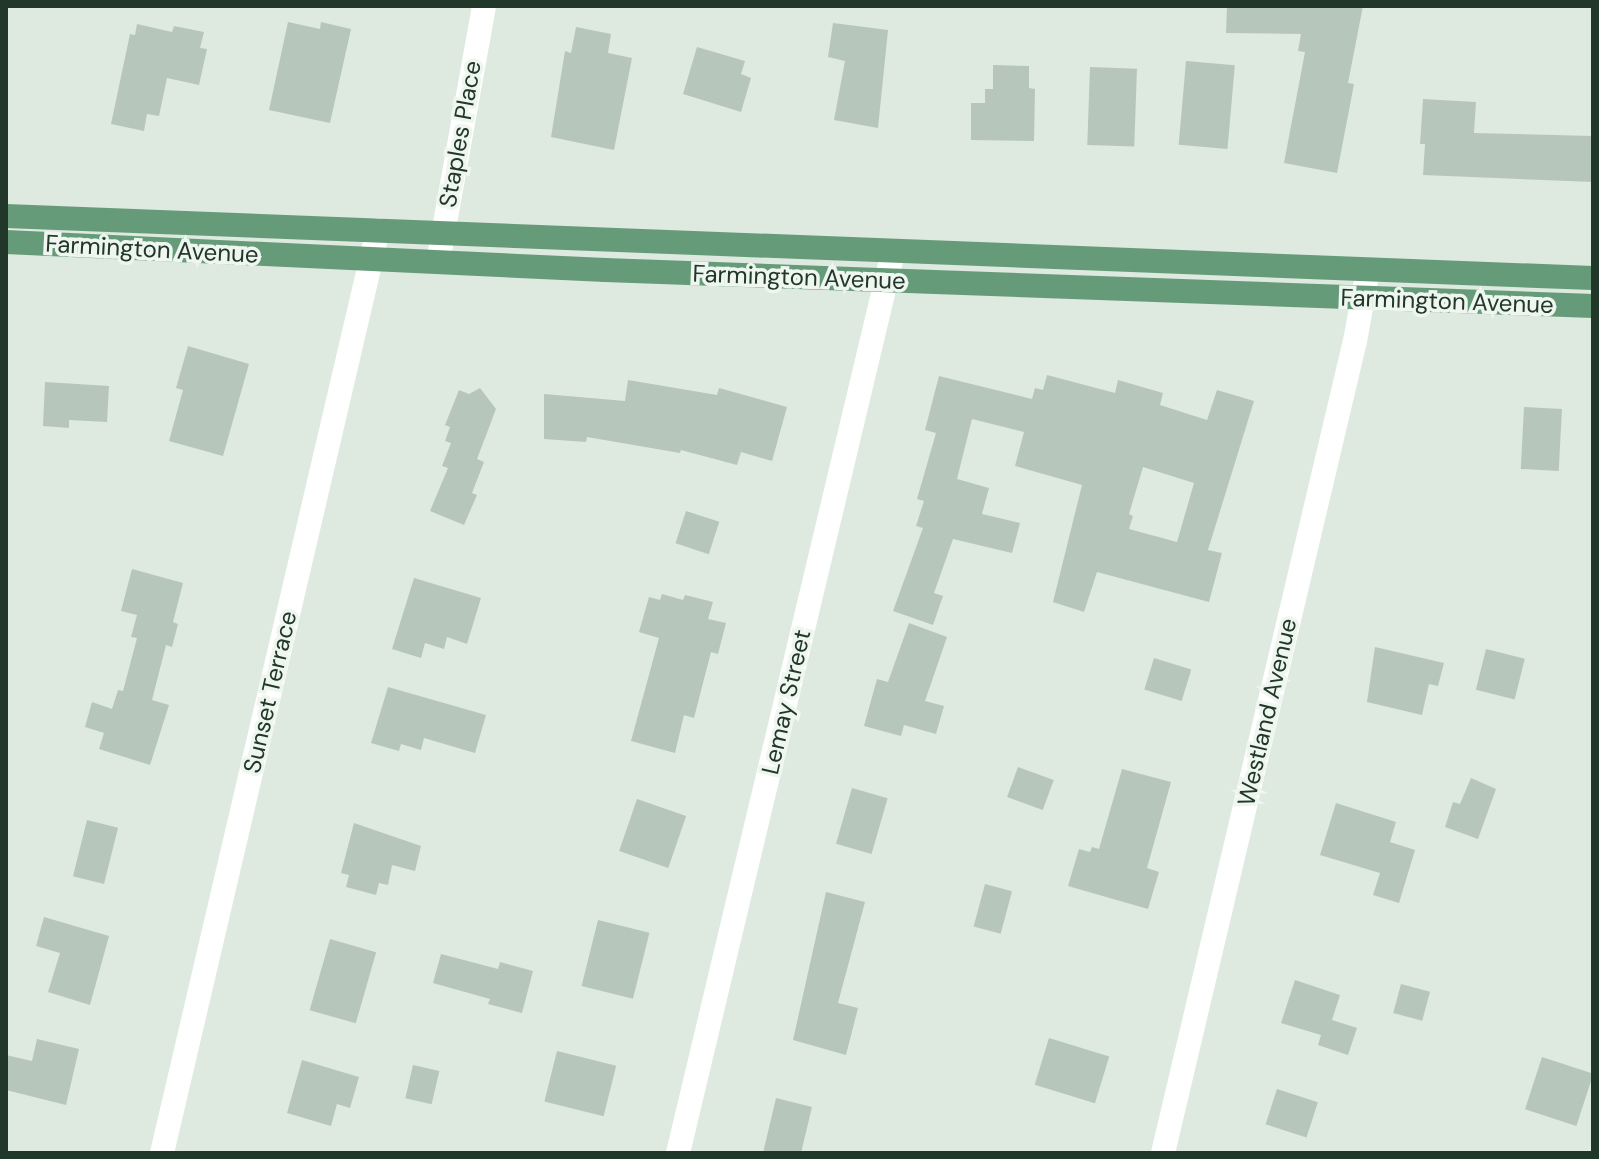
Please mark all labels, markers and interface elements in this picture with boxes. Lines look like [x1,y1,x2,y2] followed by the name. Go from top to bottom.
[433,58,487,210] street label: Staples Place
[45,229,259,269] street label: Farmington Avenue
[692,259,906,295] street label: Farmington Avenue
[1340,283,1554,319] street label: Farmington Avenue
[237,608,303,776] street label: Sunset Terrace
[1231,615,1303,809] street label: Westland Avenue
[755,627,817,777] street label: Lemay Street

